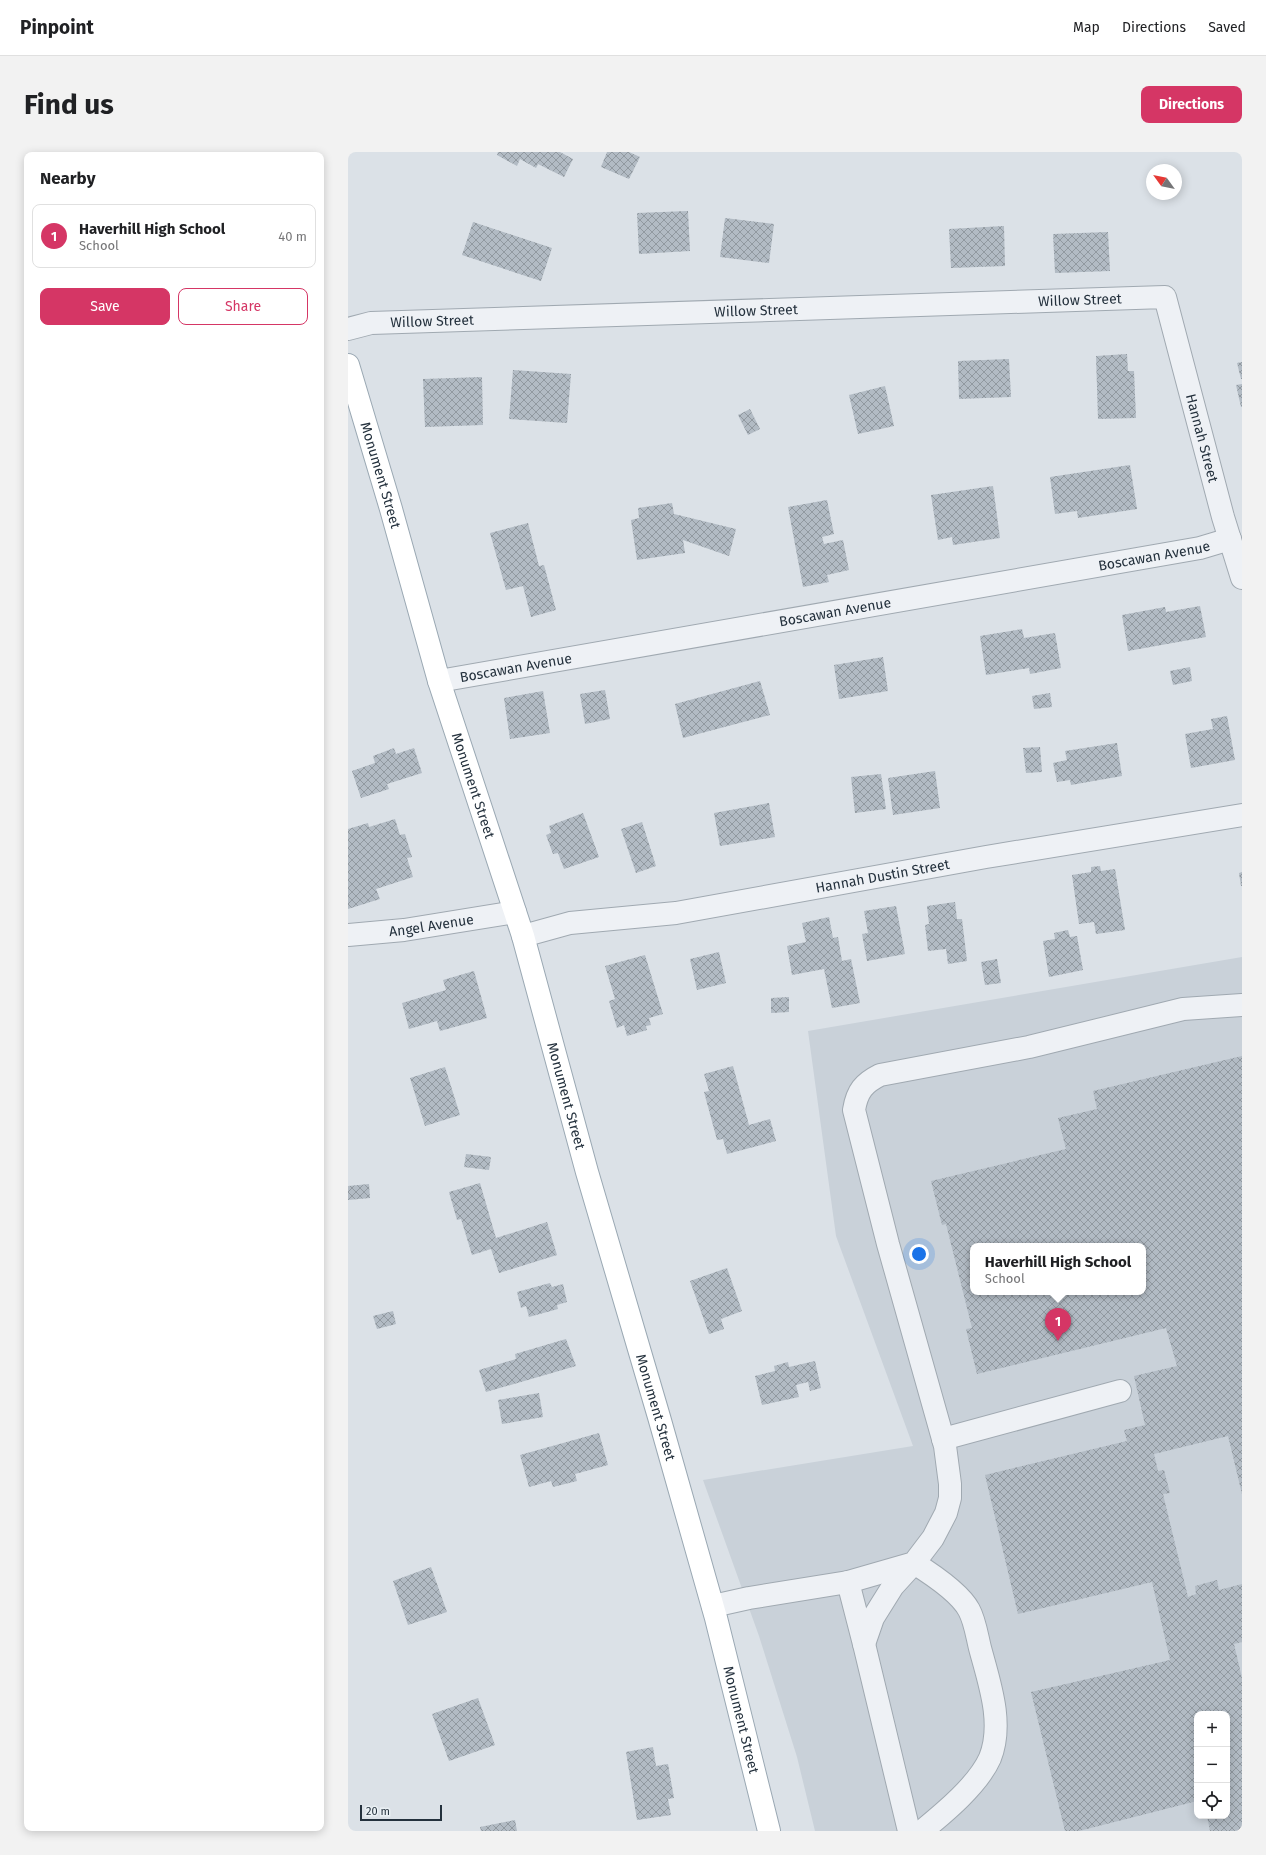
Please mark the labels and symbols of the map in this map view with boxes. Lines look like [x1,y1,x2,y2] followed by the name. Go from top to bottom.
[1146,164,1182,200] north arrow
[1038,290,1123,310] street label: Willow Street
[714,301,799,321] street label: Willow Street
[390,312,475,331] street label: Willow Street
[1182,392,1222,485] street label: Hannah Street
[357,420,404,531] street label: Monument Street
[1097,537,1212,575] street label: Boscawan Avenue
[778,594,892,630] street label: Boscawan Avenue
[459,650,573,686] street label: Boscawan Avenue
[448,731,499,842] street label: Monument Street
[814,856,952,897] street label: Hannah Dustin Street
[388,911,475,940] street label: Angel Avenue
[543,1041,589,1152] street label: Monument Street
[909,1244,929,1264] your location
[1045,1308,1071,1341] pin: 1
[632,1352,679,1464] street label: Monument Street
[719,1664,763,1776] street label: Monument Street
[360,1803,442,1822] scale bar

